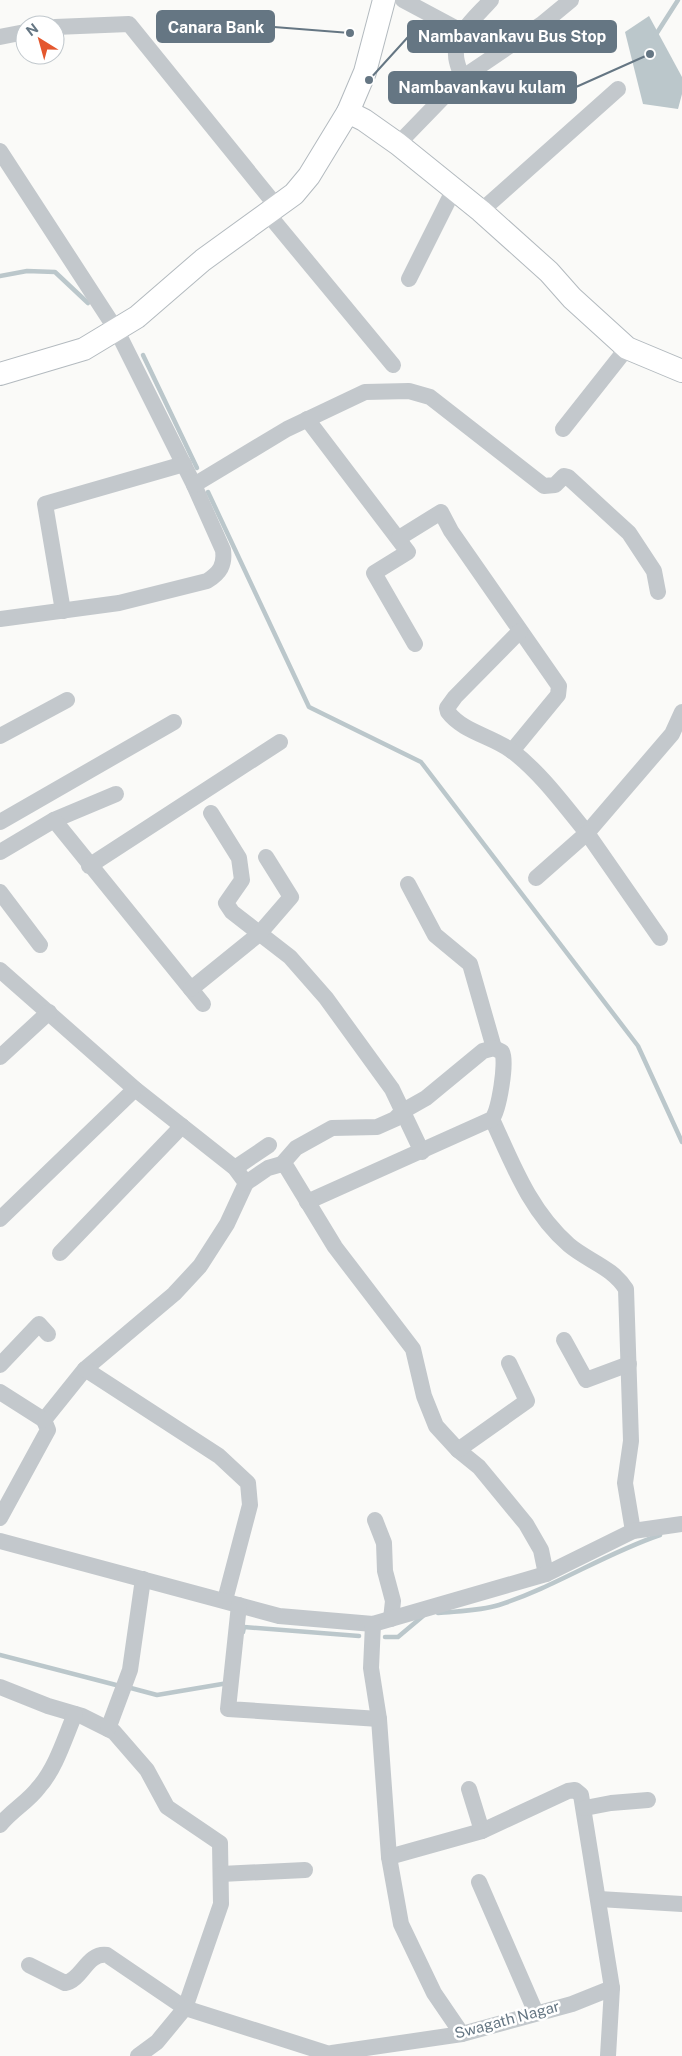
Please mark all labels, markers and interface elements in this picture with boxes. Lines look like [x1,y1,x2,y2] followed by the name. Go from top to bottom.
[157,11,274,42] callout: Canara Bank
[15,15,65,65] north arrow
[168,18,264,37] text: Canara Bank
[23,20,41,39] text: N
[408,21,616,52] callout: Nambavankavu Bus Stop
[418,27,607,46] text: Nambavankavu Bus Stop
[389,72,576,103] callout: Nambavankavu kulam
[398,78,566,97] text: Nambavankavu kulam
[453,1997,561,2042] street label: Swagath Nagar

